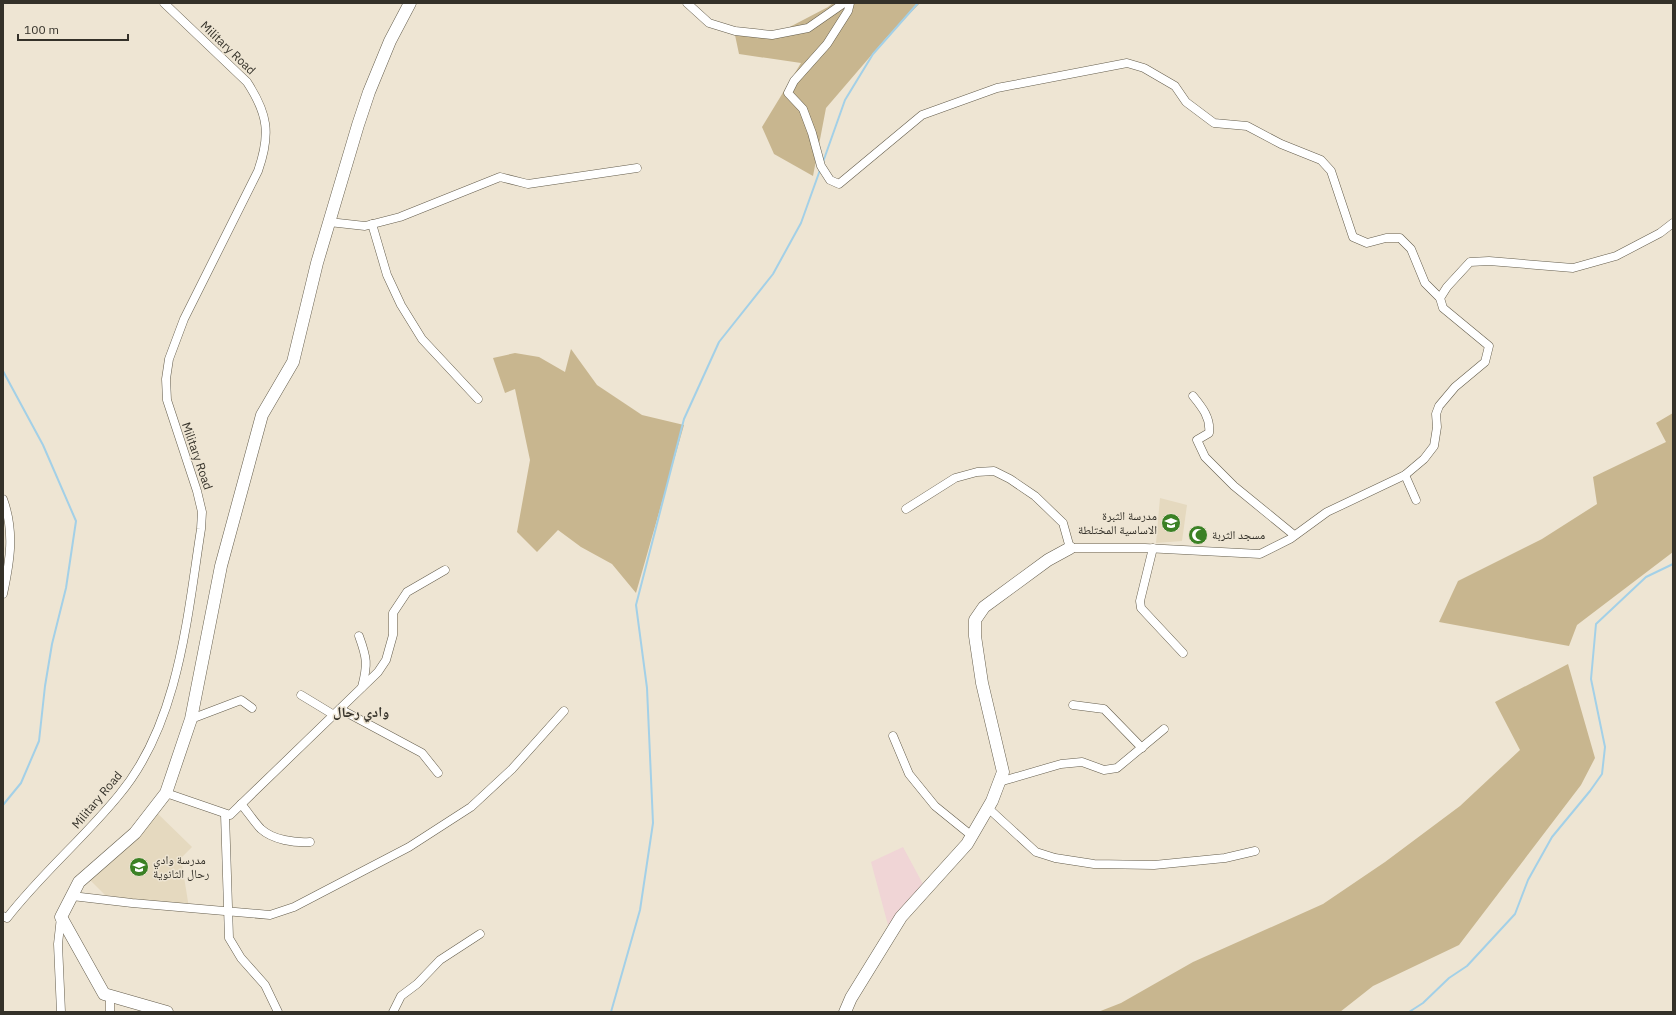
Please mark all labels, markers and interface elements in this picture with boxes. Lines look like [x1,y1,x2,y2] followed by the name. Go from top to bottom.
[18,16,128,42] scale bar
[198,18,259,78] street label: Military Road
[24,22,59,37] text: 100 m
[179,420,216,492] street label: Military Road
[1078,508,1157,537] place label: مدرسة الثبرة الاساسية المختلطة
[1160,512,1182,534] school or university icon: مدرسة الثبرة الاساسية المختلطة
[1187,524,1209,546] mosque icon: مسجد الثربة
[1212,527,1265,542] place label: مسجد الثربة
[333,703,389,723] district label: وادي رحال
[68,768,125,832] street label: Military Road
[153,852,210,881] place label: مدرسة وادي رحال الثانوية
[128,856,150,878] school or university icon: مدرسة وادي رحال الثانوية

